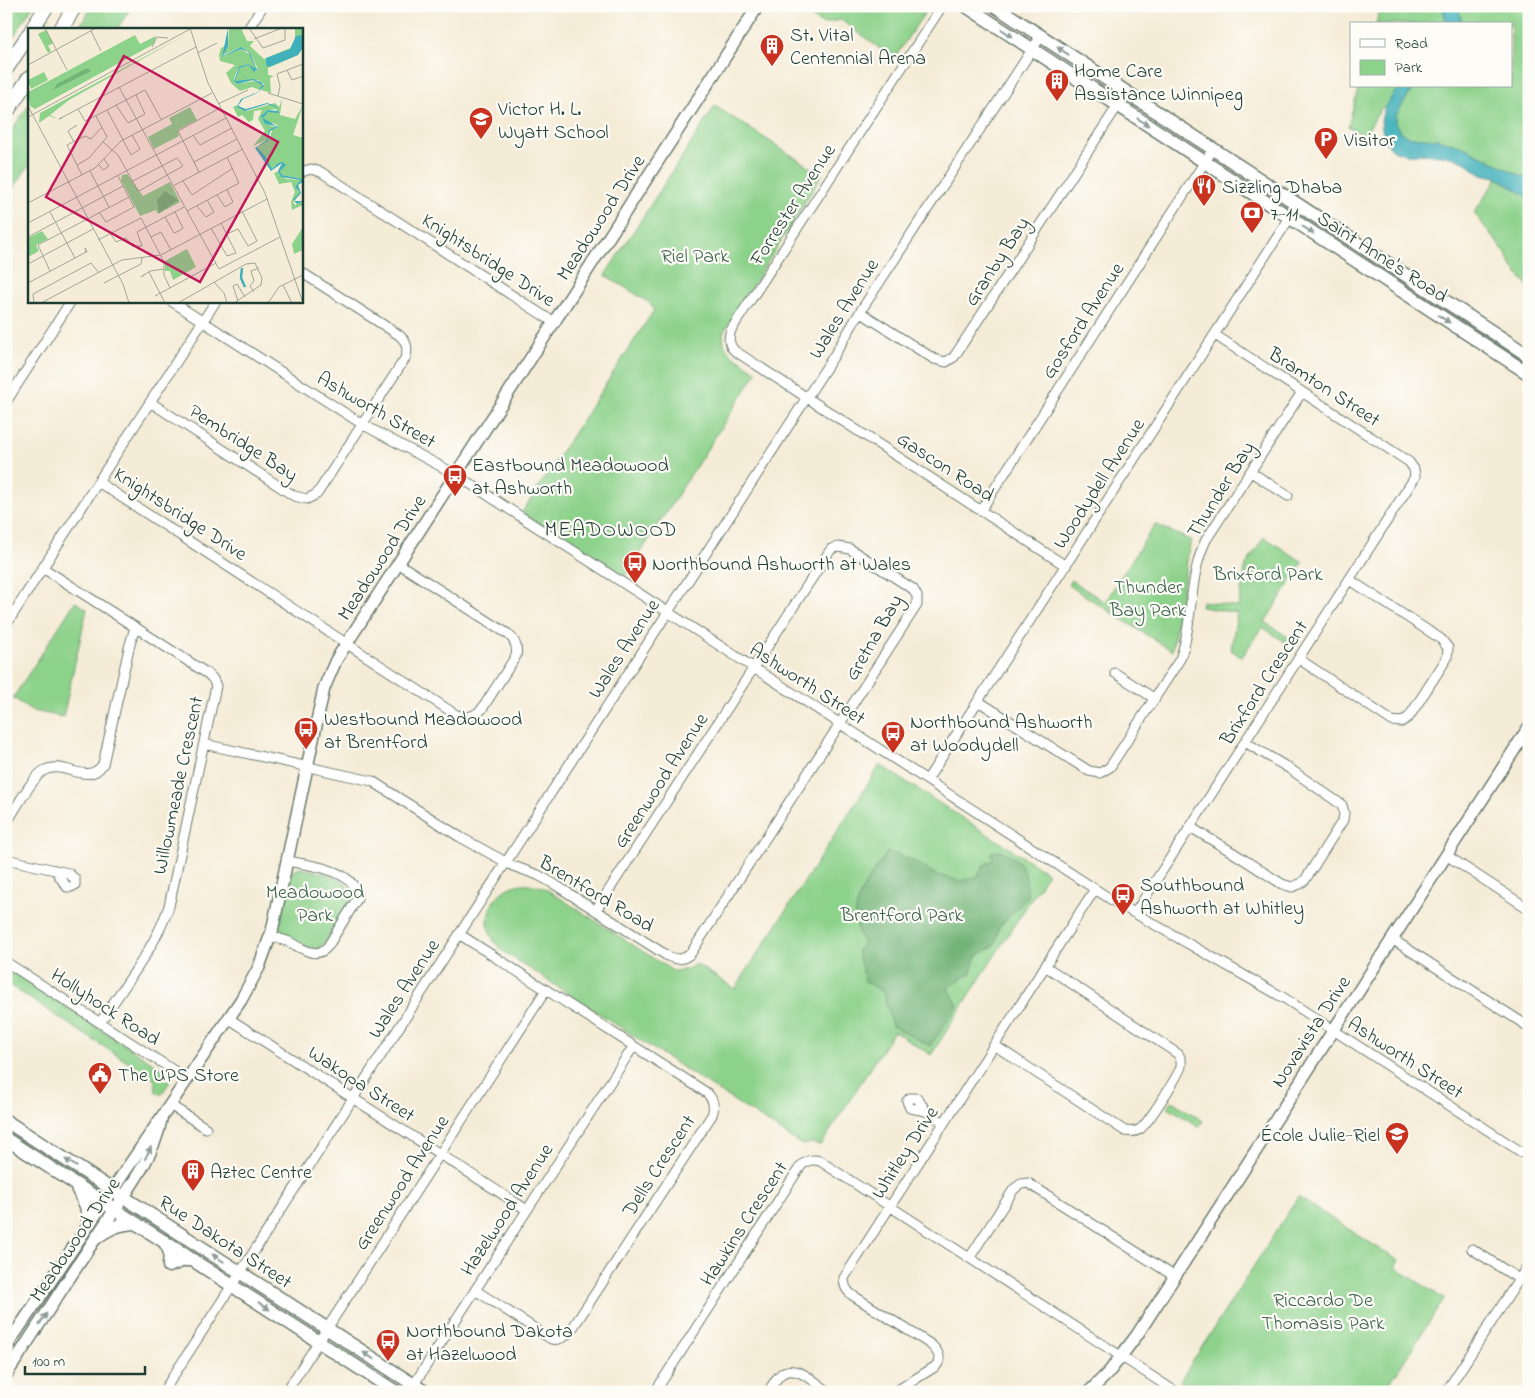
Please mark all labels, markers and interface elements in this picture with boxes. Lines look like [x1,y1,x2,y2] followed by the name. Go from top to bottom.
[790,22,926,74] place label: St. Vital Centennial Arena
[1350,22,1512,88] legend
[28,28,302,302] inset map
[1000,28,1014,38] one-way arrow
[759,33,785,67] building icon: St. Vital Centennial Arena
[1395,33,1428,55] text: Road
[1057,47,1070,56] one-way arrow
[1395,57,1423,79] text: Park
[1074,58,1243,111] place label: Home Care Assistance Winnipeg
[1044,68,1070,102] building icon: Home Care Assistance Winnipeg
[497,96,609,148] place label: Victor H. L. Wyatt School
[468,106,494,140] school or university icon: Victor H. L. Wyatt School
[1136,117,1150,127] one-way arrow
[1313,126,1339,160] parking icon: Visitor
[1343,127,1396,156] place label: Visitor
[743,139,844,273] street label: Forrester Avenue
[550,150,654,287] street label: Meadowood Drive
[1191,173,1217,207] restaurant icon: Sizzling Dhaba
[1222,174,1342,204] place label: Sizzling Dhaba
[1239,200,1265,234] bank icon: 7-11
[1270,201,1298,230] place label: 7-11
[1311,205,1453,311] street label: Saint Anne's Road
[415,207,560,316] street label: Knightsbridge Drive
[958,212,1038,313] street label: Granby Bay
[1302,225,1315,234] one-way arrow
[661,243,729,272] park label: Riel Park
[803,253,888,365] street label: Wales Avenue
[1035,257,1133,385] street label: Gosford Avenue
[1438,314,1451,324] one-way arrow
[1261,340,1386,435] street label: Bramton Street
[311,365,441,457] street label: Ashworth Street
[182,398,303,491] street label: Pembridge Bay
[1047,413,1153,556] street label: Woodydell Avenue
[890,426,999,511] street label: Gascon Road
[1181,436,1263,544] street label: Thunder Bay
[472,452,669,504] place label: Eastbound Meadowood at Ashworth
[107,461,252,570] street label: Knightsbridge Drive
[442,463,468,497] bus stop icon: Eastbound Meadowood at Ashworth
[331,490,435,627] street label: Meadowood Drive
[545,516,677,546] district label: MEADOWOOD
[622,550,648,584] bus stop icon: Northbound Ashworth at Wales
[652,551,911,580] place label: Northbound Ashworth at Wales
[1212,561,1323,590] park label: Brixford Park
[1109,574,1186,626] park label: Thunder Bay Park
[839,590,912,687] street label: Gretna Bay
[582,594,668,705] street label: Wales Avenue
[1213,615,1317,752] street label: Brixford Crescent
[743,637,871,734] street label: Ashworth Street
[146,693,213,877] street label: Willowmeade Crescent
[324,706,522,758] place label: Westbound Meadowood at Brentford
[607,708,717,855] street label: Greenwood Avenue
[910,709,1093,761] place label: Northbound Ashworth at Woodydell
[293,716,319,750] bus stop icon: Westbound Meadowood at Brentford
[880,720,906,754] bus stop icon: Northbound Ashworth at Woodydell
[532,849,659,941] street label: Brentford Road
[1140,872,1304,924] place label: Southbound Ashworth at Whitley
[266,879,364,931] park label: Meadowood Park
[1110,882,1136,916] bus stop icon: Southbound Ashworth at Whitley
[840,902,963,931] park label: Brentford Park
[362,934,448,1045] street label: Wales Avenue
[44,962,165,1054] street label: Hollyhock Road
[1265,971,1359,1094] street label: Novavista Drive
[1341,1011,1469,1108] street label: Ashworth Street
[301,1040,420,1131] street label: Wakopa Street
[87,1061,113,1095] public building icon: The UPS Store
[118,1062,239,1091] place label: The UPS Store
[865,1101,947,1206] street label: Whitley Drive
[616,1109,704,1224] street label: Dells Crescent
[348,1110,458,1257] street label: Greenwood Avenue
[1384,1121,1410,1155] school or university icon: École Julie-Riel
[1260,1122,1380,1151] place label: École Julie-Riel
[454,1138,562,1282] street label: Hazelwood Avenue
[144,1146,152,1161] one-way arrow
[694,1156,796,1292] street label: Hawkins Crescent
[64,1158,78,1167] one-way arrow
[180,1158,206,1192] building icon: Aztec Centre
[210,1159,312,1188] place label: Aztec Centre
[23,1172,129,1309] street label: Meadowood Drive
[152,1189,297,1297] street label: Rue Dakota Street
[211,1253,225,1263] one-way arrow
[1262,1287,1385,1339] park label: Riccardo De Thomasis Park
[257,1302,271,1311] one-way arrow
[38,1313,47,1326] one-way arrow
[406,1318,573,1370] place label: Northbound Dakota at Hazelwood
[375,1328,401,1362] bus stop icon: Northbound Dakota at Hazelwood
[25,1343,145,1375] scale bar
[32,1351,65,1373] text: 100 m
[362,1351,376,1361] one-way arrow

